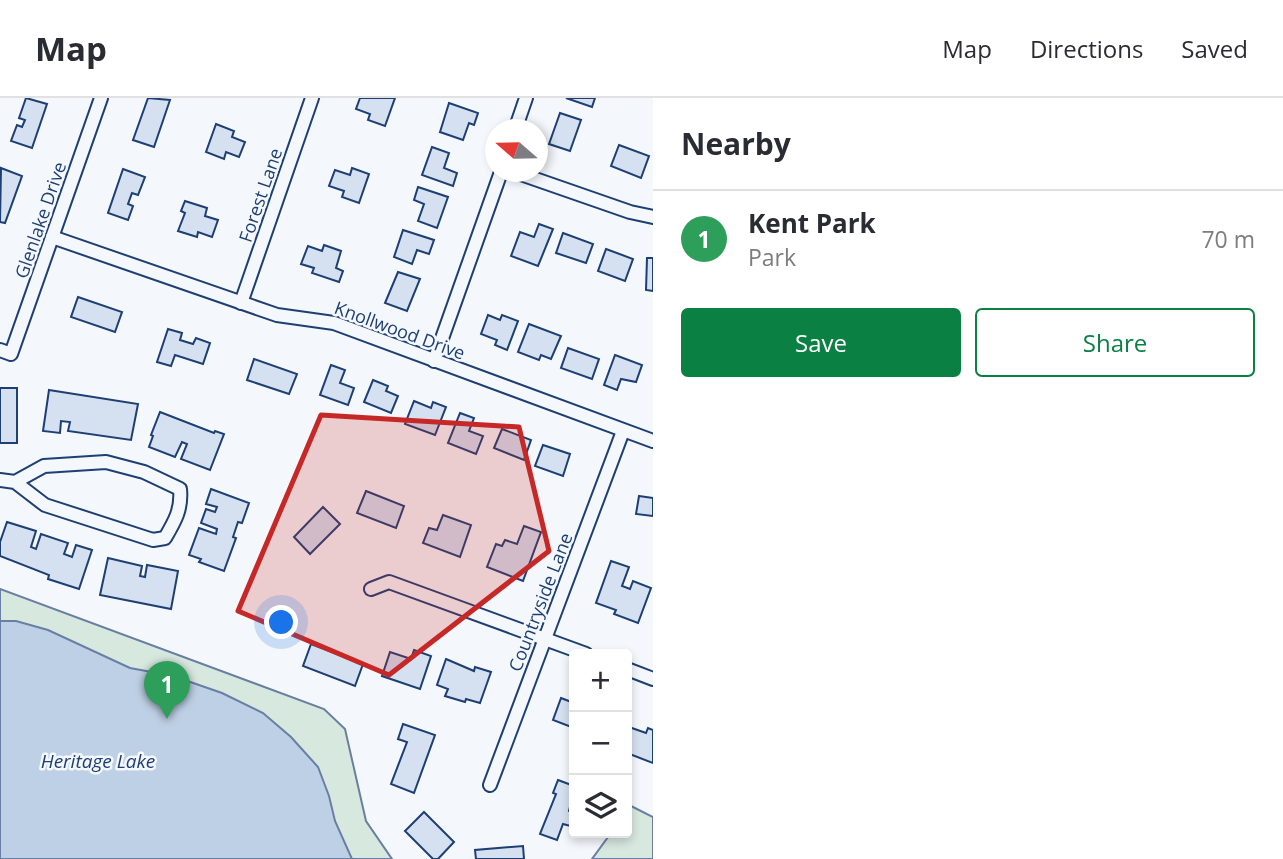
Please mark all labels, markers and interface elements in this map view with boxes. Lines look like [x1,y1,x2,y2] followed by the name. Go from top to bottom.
[35,26,107,71] text: Map
[942,32,992,65] text: Map
[1030,32,1143,65] text: Directions
[1181,32,1248,65] text: Saved
[485,119,548,182] north arrow
[681,123,791,164] text: Nearby
[233,145,287,245] street label: Forest Lane
[9,159,71,281] street label: Glenlake Drive
[748,205,876,241] text: Kent Park
[697,223,711,255] text: 1
[1201,223,1255,255] text: 70 m
[748,241,796,273] text: Park
[331,295,469,365] street label: Knollwood Drive
[681,308,961,377] button: Save
[975,308,1255,377] button: Share
[503,529,577,675] street label: Countryside Lane
[264,605,298,639] your location
[569,649,632,838] map controls
[569,649,632,712] button: +
[144,661,190,719] pin: 1
[569,712,632,775] button: −
[41,748,155,774] water label: Heritage Lake
[569,775,632,838] button: layers

